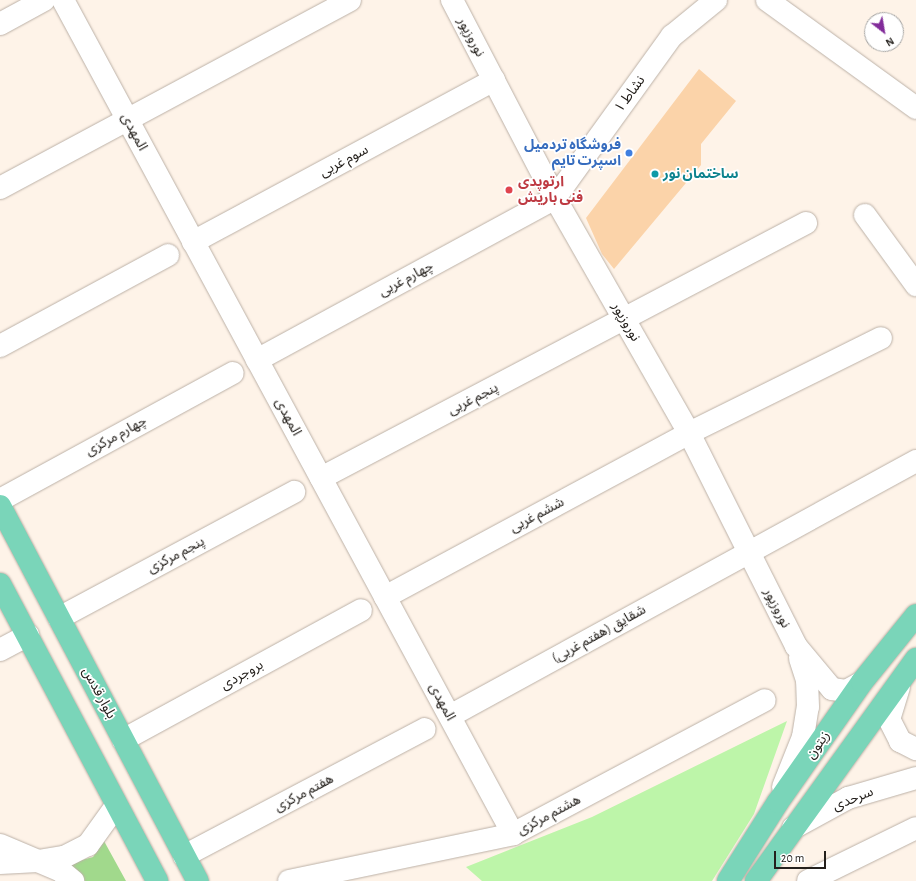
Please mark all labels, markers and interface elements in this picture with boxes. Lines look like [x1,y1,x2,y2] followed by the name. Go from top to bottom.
[864,12,904,52] north arrow
[454,14,488,60] street label: نوروزپور
[884,35,896,49] text: N
[611,72,649,116] street label: نشاط ۱
[117,110,151,154] street label: المهدی
[524,137,621,170] place label: فروشگاه تردمیل اسپرت تایم
[317,141,371,181] street label: سوم غربی
[624,148,634,158] marker: فروشگاه تردمیل اسپرت تایم
[663,166,738,182] place label: ساختمان نور
[650,169,660,179] marker: ساختمان نور
[518,174,583,206] place label: ارتوپدی فنی باریش
[503,184,515,196] marker: ارتوپدی فنی باریش
[376,258,436,300] street label: چهارم غربی
[608,299,644,345] street label: نوروزپور
[445,379,501,419] street label: پنجم غربی
[271,395,305,439] street label: المهدی
[82,412,150,460] street label: چهارم مرکزی
[507,494,567,536] street label: ششم غربی
[145,533,207,577] street label: پنجم مرکزی
[760,585,794,631] street label: نوروزپور
[549,601,649,667] street label: شقایق (هفتم غربی)
[218,656,266,694] street label: بروجردی
[78,664,120,722] street label: بلوار قدس
[425,680,459,724] street label: المهدی
[802,728,834,762] street label: زیتون
[272,770,336,816] street label: هفتم مرکزی
[830,783,876,815] street label: سرحدی
[514,791,584,839] street label: هشتم مرکزی
[776,843,828,869] scale bar
[781,852,804,864] text: 20 m

